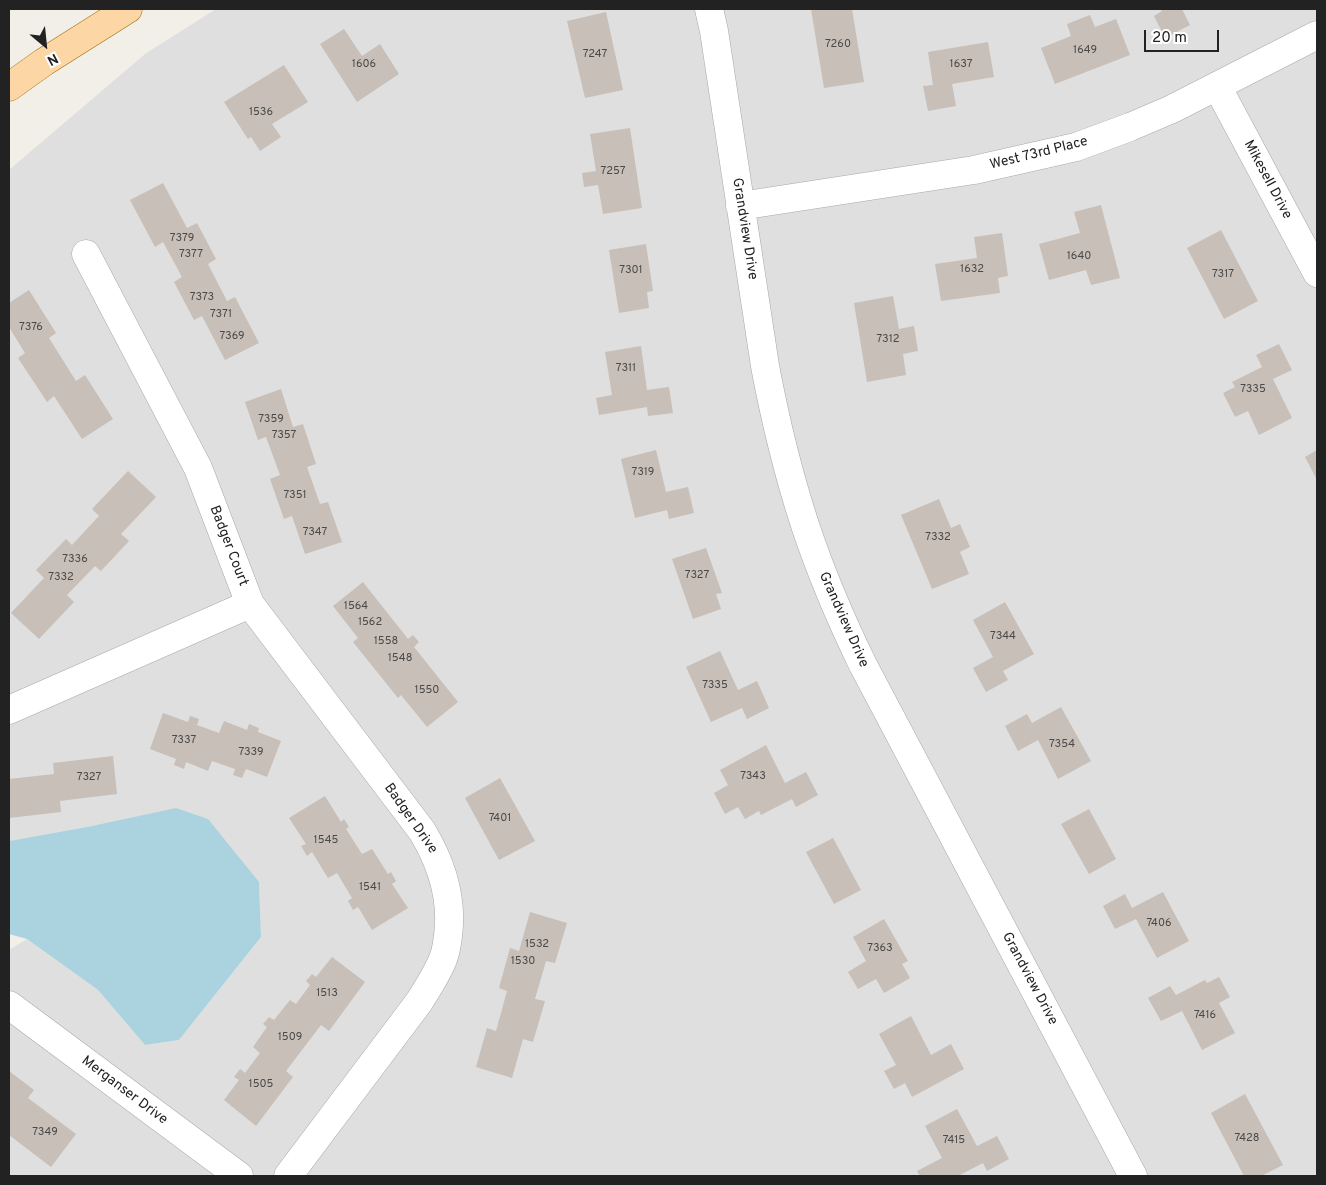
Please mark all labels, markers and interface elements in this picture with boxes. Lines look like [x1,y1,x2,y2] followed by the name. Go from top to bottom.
[20,20,70,70] north arrow
[1146,20,1221,52] scale bar
[1152,29,1187,48] text: 20 m
[825,38,851,52] house number: 7260
[1073,44,1097,58] house number: 1649
[583,48,607,62] house number: 7247
[44,49,61,69] text: N
[352,58,376,72] house number: 1606
[950,58,972,72] house number: 1637
[249,106,273,120] house number: 1536
[988,134,1090,174] street label: West 73rd Place
[1239,138,1295,222] street label: Mikesell Drive
[601,165,625,179] house number: 7257
[728,177,760,281] street label: Grandview Drive
[170,232,194,246] house number: 7379
[179,248,203,262] house number: 7377
[1067,250,1091,264] house number: 1640
[960,263,984,277] house number: 1632
[619,264,643,278] house number: 7301
[1212,268,1234,282] house number: 7317
[190,291,214,305] house number: 7373
[210,308,232,322] house number: 7371
[19,321,43,335] house number: 7376
[220,330,244,344] house number: 7369
[876,333,900,347] house number: 7312
[616,362,636,376] house number: 7311
[1240,383,1266,397] house number: 7335
[258,413,284,427] house number: 7359
[272,429,296,443] house number: 7357
[632,466,654,480] house number: 7319
[283,489,307,503] house number: 7351
[205,503,251,589] street label: Badger Court
[303,526,327,540] house number: 7347
[925,531,951,545] house number: 7332
[62,553,88,567] house number: 7336
[685,569,709,583] house number: 7327
[814,570,872,670] street label: Grandview Drive
[48,571,74,585] house number: 7332
[344,600,368,614] house number: 1564
[358,616,382,630] house number: 1562
[990,630,1016,644] house number: 7344
[374,635,398,649] house number: 1558
[388,652,412,666] house number: 1548
[702,679,728,693] house number: 7335
[415,684,439,698] house number: 1550
[172,734,196,748] house number: 7337
[1049,738,1075,752] house number: 7354
[238,746,264,760] house number: 7339
[740,770,766,784] house number: 7343
[77,771,101,785] house number: 7327
[380,781,440,857] street label: Badger Drive
[489,812,511,826] house number: 7401
[314,834,338,848] house number: 1545
[359,881,381,895] house number: 1541
[1146,917,1172,931] house number: 7406
[997,930,1061,1028] street label: Grandview Drive
[525,938,549,952] house number: 1532
[867,942,893,956] house number: 7363
[511,955,535,969] house number: 1530
[316,987,338,1001] house number: 1513
[1194,1009,1216,1023] house number: 7416
[278,1031,302,1045] house number: 1509
[78,1053,170,1129] street label: Merganser Drive
[249,1078,273,1092] house number: 1505
[32,1126,58,1140] house number: 7349
[1235,1132,1259,1146] house number: 7428
[943,1134,965,1148] house number: 7415

